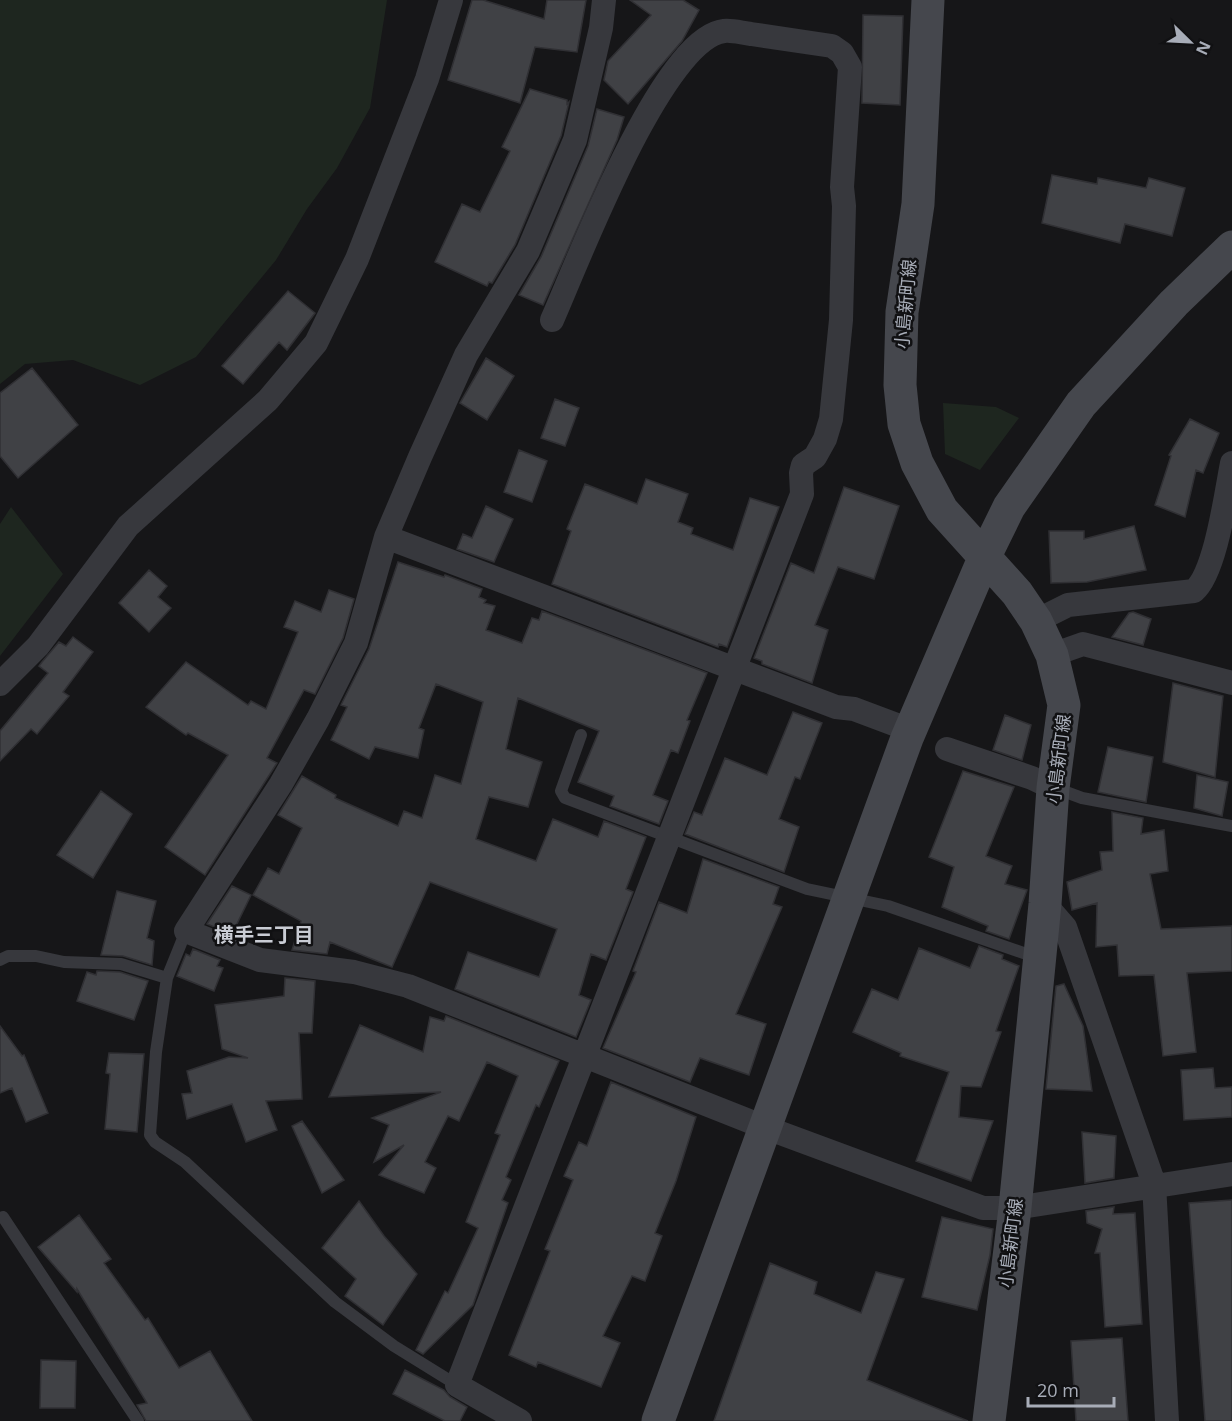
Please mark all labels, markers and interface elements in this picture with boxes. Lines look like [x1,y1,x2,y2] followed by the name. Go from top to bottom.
[1160,12,1220,72] north arrow
[1191,38,1216,59] text: N
[889,258,921,350] street label: 小島新町線
[1041,713,1075,805] street label: 小島新町線
[214,921,314,948] district label: 横手三丁目
[993,1197,1027,1289] street label: 小島新町線
[1028,1370,1114,1408] scale bar
[1037,1378,1079,1402] text: 20 m

